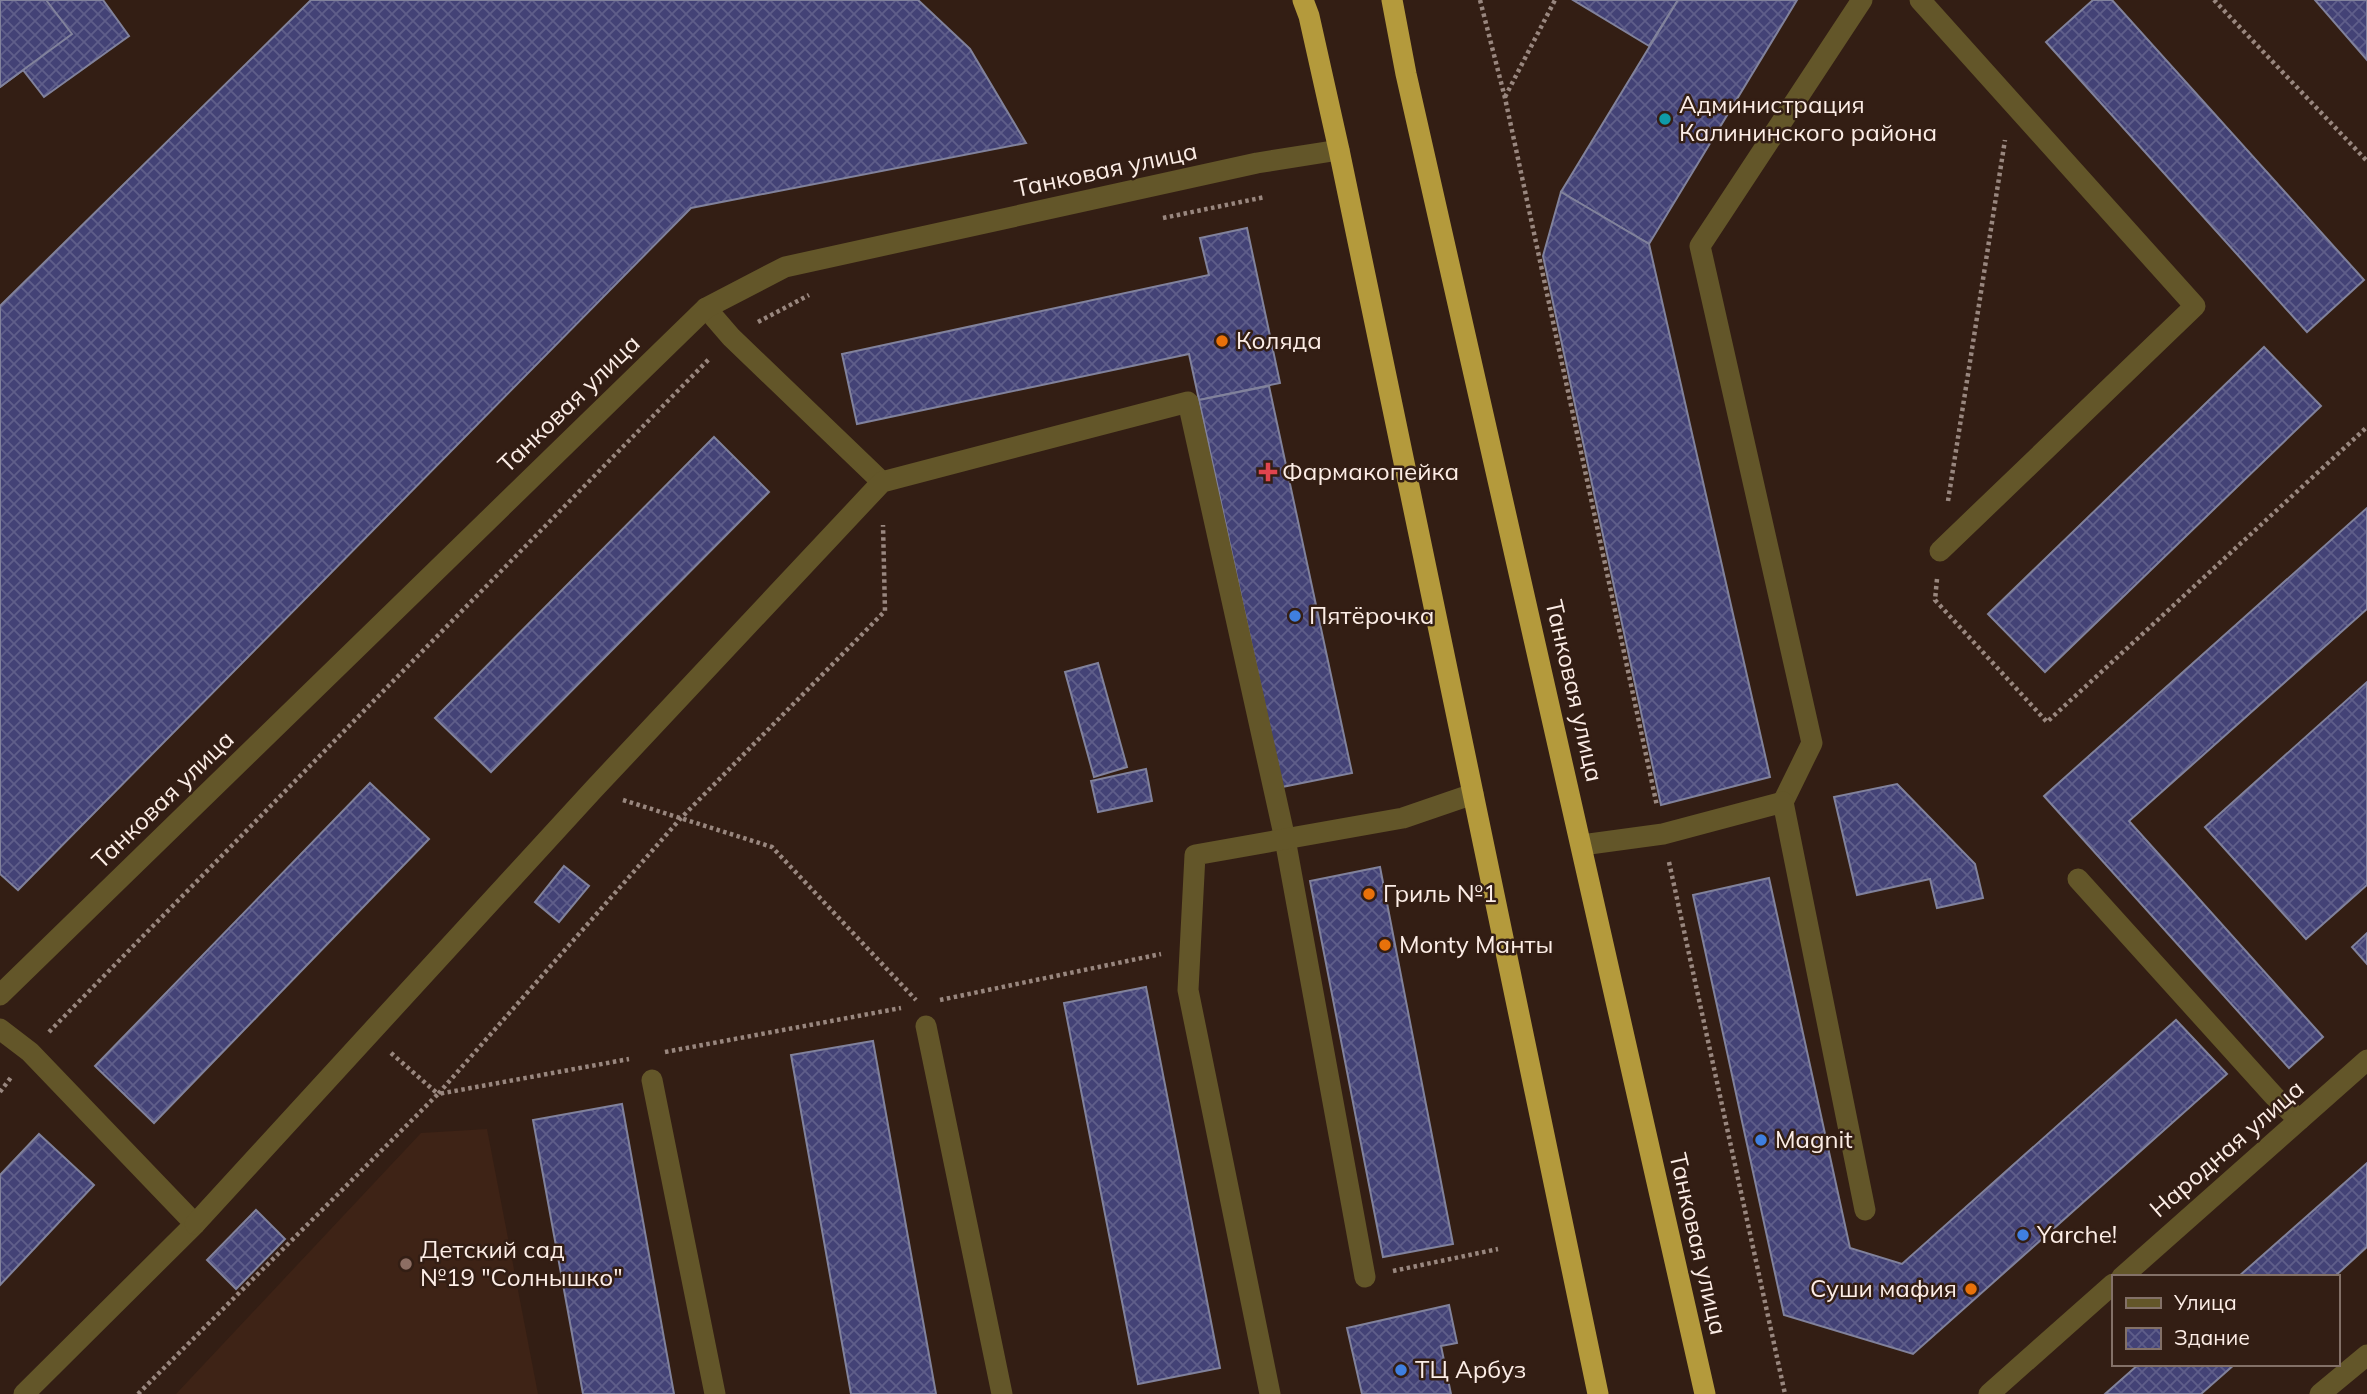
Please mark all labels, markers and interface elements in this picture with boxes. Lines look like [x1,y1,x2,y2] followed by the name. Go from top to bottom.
[1679,89,1937,147] place label: Администрация Калининского района
[1657,111,1673,127] marker: Администрация Калининского района
[1012,135,1200,203] street label: Танковая улица
[1236,325,1322,355] place label: Коляда
[491,328,646,479] street label: Танковая улица
[1214,333,1230,349] marker: Коляда
[1282,456,1459,486] place label: Фармакопейка
[1260,464,1276,480] marker: Фармакопейка
[1539,597,1611,785] street label: Танковая улица
[1309,600,1434,630] place label: Пятёрочка
[1287,608,1303,624] marker: Пятёрочка
[85,724,240,875] street label: Танковая улица
[1383,878,1497,908] place label: Гриль №1
[1361,886,1377,902] marker: Гриль №1
[1399,929,1553,959] place label: Monty Манты
[1377,937,1393,953] marker: Monty Манты
[2143,1073,2310,1223] street label: Народная улица
[1775,1124,1853,1154] place label: Magnit
[1753,1132,1769,1148] marker: Magnit
[1663,1150,1735,1338] street label: Танковая улица
[2036,1219,2117,1249] place label: Yarche!
[2015,1227,2031,1243] marker: Yarche!
[420,1234,623,1292] place label: Детский сад №19 "Солнышко"
[398,1256,414,1272] marker: Детский сад №19 "Солнышко"
[1810,1273,1957,1303] place label: Суши мафия
[2112,1275,2339,1366] legend
[1963,1281,1979,1297] marker: Суши мафия
[2173,1289,2237,1315] text: Улица
[2174,1324,2250,1350] text: Здание
[1415,1354,1526,1384] place label: ТЦ Арбуз
[1393,1362,1409,1378] marker: ТЦ Арбуз

